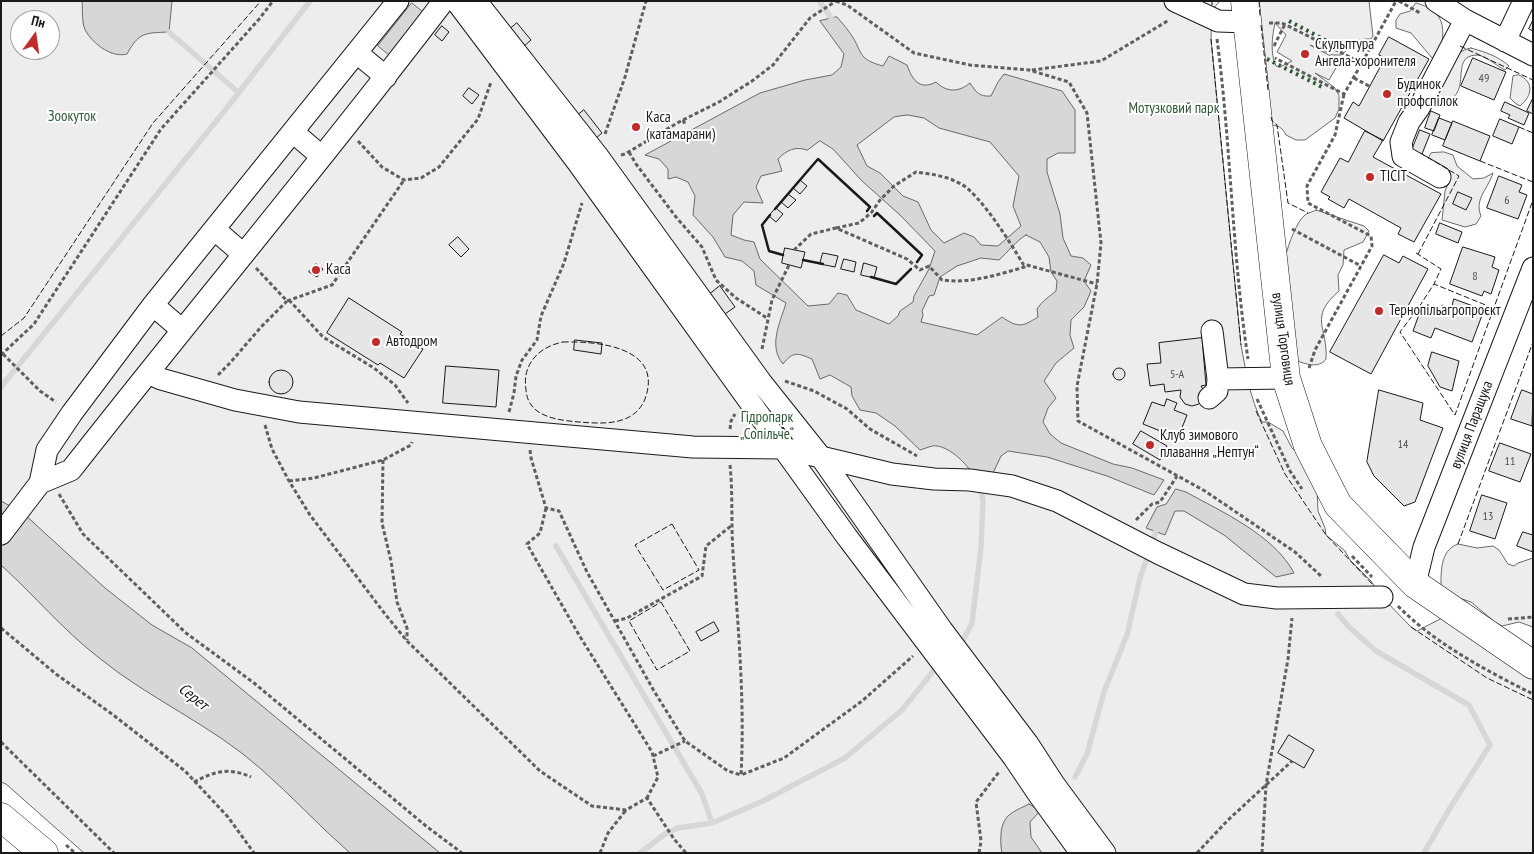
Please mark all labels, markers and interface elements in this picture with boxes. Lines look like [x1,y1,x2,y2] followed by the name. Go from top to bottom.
[10,10,60,60] north arrow
[30,11,47,32] text: Пн
[1315,36,1416,71] place label: Скульптура Ангела-хоронителя
[1299,48,1311,60] marker: Скульптура Ангела-хоронителя
[1479,72,1489,86] house number: 49
[1397,76,1458,111] place label: Будинок профспілок
[1381,88,1393,100] marker: Будинок профспілок
[1129,100,1219,118] park label: Мотузковий парк
[48,108,96,126] park label: Зоокуток
[646,109,715,144] place label: Каса (катамарани)
[630,121,642,133] marker: Каса (катамарани)
[1380,168,1407,186] place label: ТІСІТ
[1364,171,1376,183] marker: ТІСІТ
[1504,194,1510,208] house number: 6
[326,261,351,279] place label: Каса
[310,264,322,276] marker: Каса
[1472,270,1478,284] house number: 8
[1268,291,1298,387] street label: вулиця Торговиця
[1389,302,1500,320] place label: Тернопільагропроєкт
[1373,305,1385,317] marker: Тернопільагропроєкт
[386,333,438,351] place label: Автодром
[370,336,382,348] marker: Автодром
[1170,368,1184,382] house number: 5-А
[1447,378,1497,472] street label: вулиця Паращука
[740,409,794,444] park label: Гідропарк „Сопільче“
[1160,427,1259,462] place label: Клуб зимового плавання „Нептун“
[1398,438,1408,452] house number: 14
[1144,439,1156,451] marker: Клуб зимового плавання „Нептун“
[1505,455,1515,469] house number: 11
[1483,510,1493,524] house number: 13
[174,679,212,715] water label: Серет

